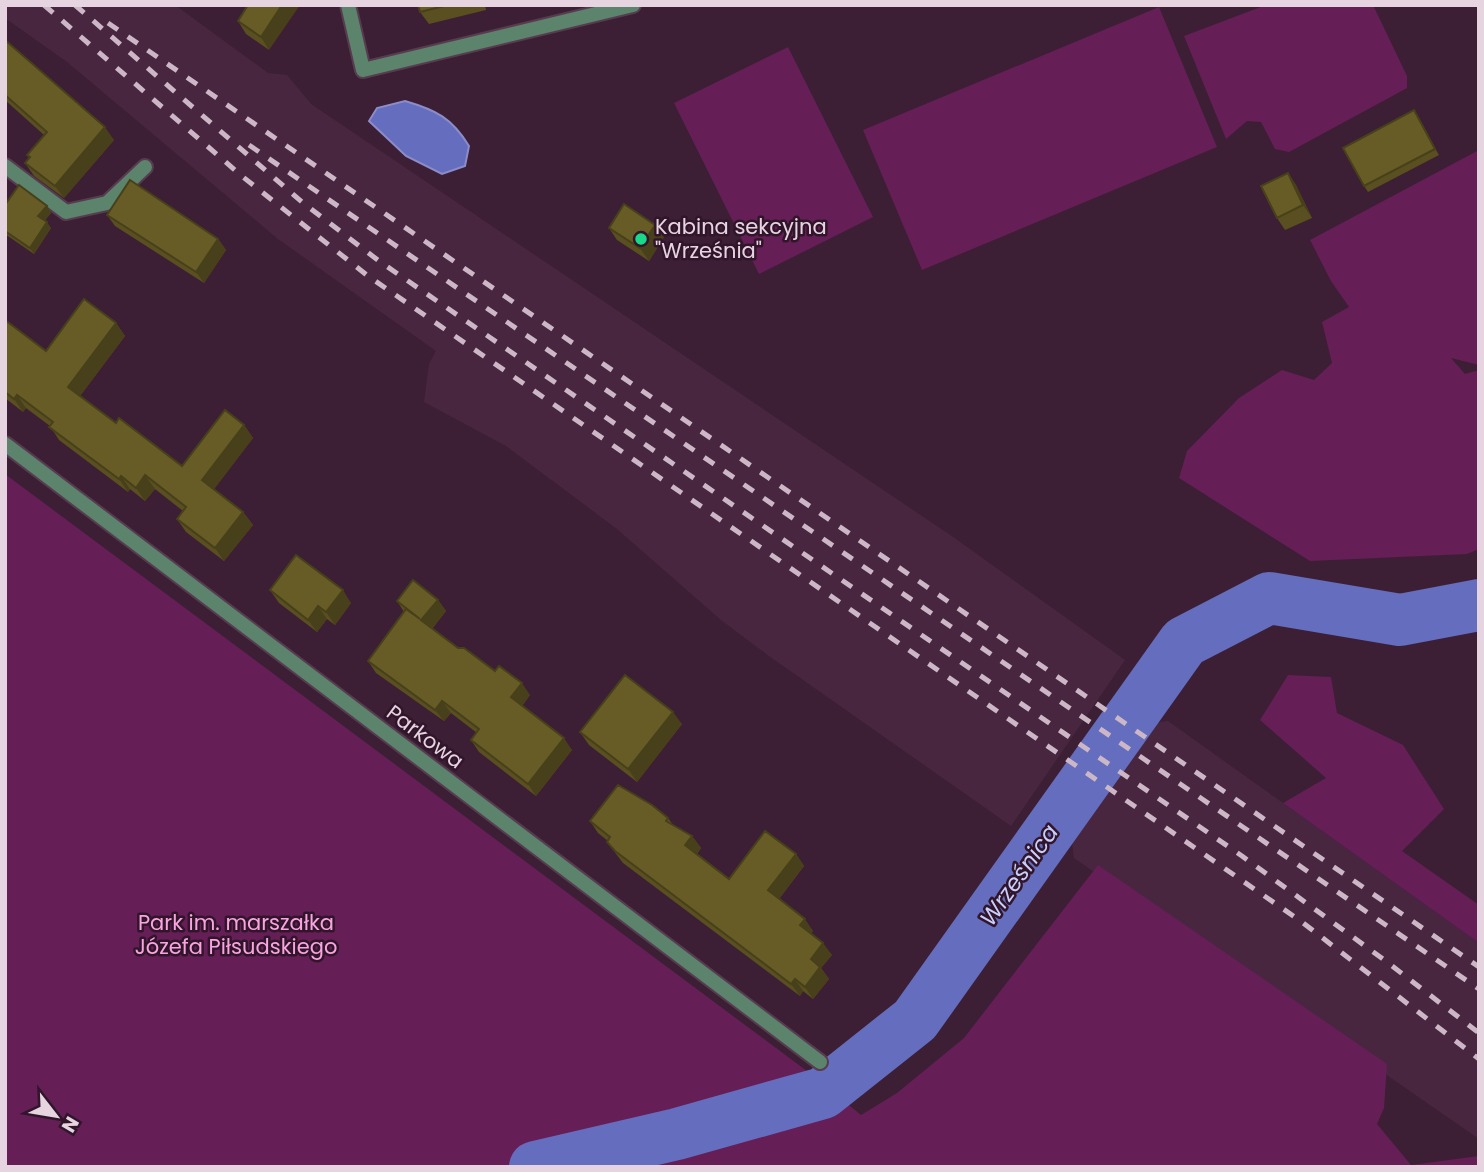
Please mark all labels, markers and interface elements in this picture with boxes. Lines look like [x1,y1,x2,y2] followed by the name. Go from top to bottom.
[655,212,827,265] place label: Kabina sekcyjna "Września"
[633,231,649,247] marker: Kabina sekcyjna "Września"
[381,698,470,775] street label: Parkowa
[972,818,1066,932] water label: Wrześnica
[135,908,337,961] park label: Park im. marszałka Józefa Piłsudskiego
[21,1081,91,1151] north arrow
[55,1111,85,1138] text: N

